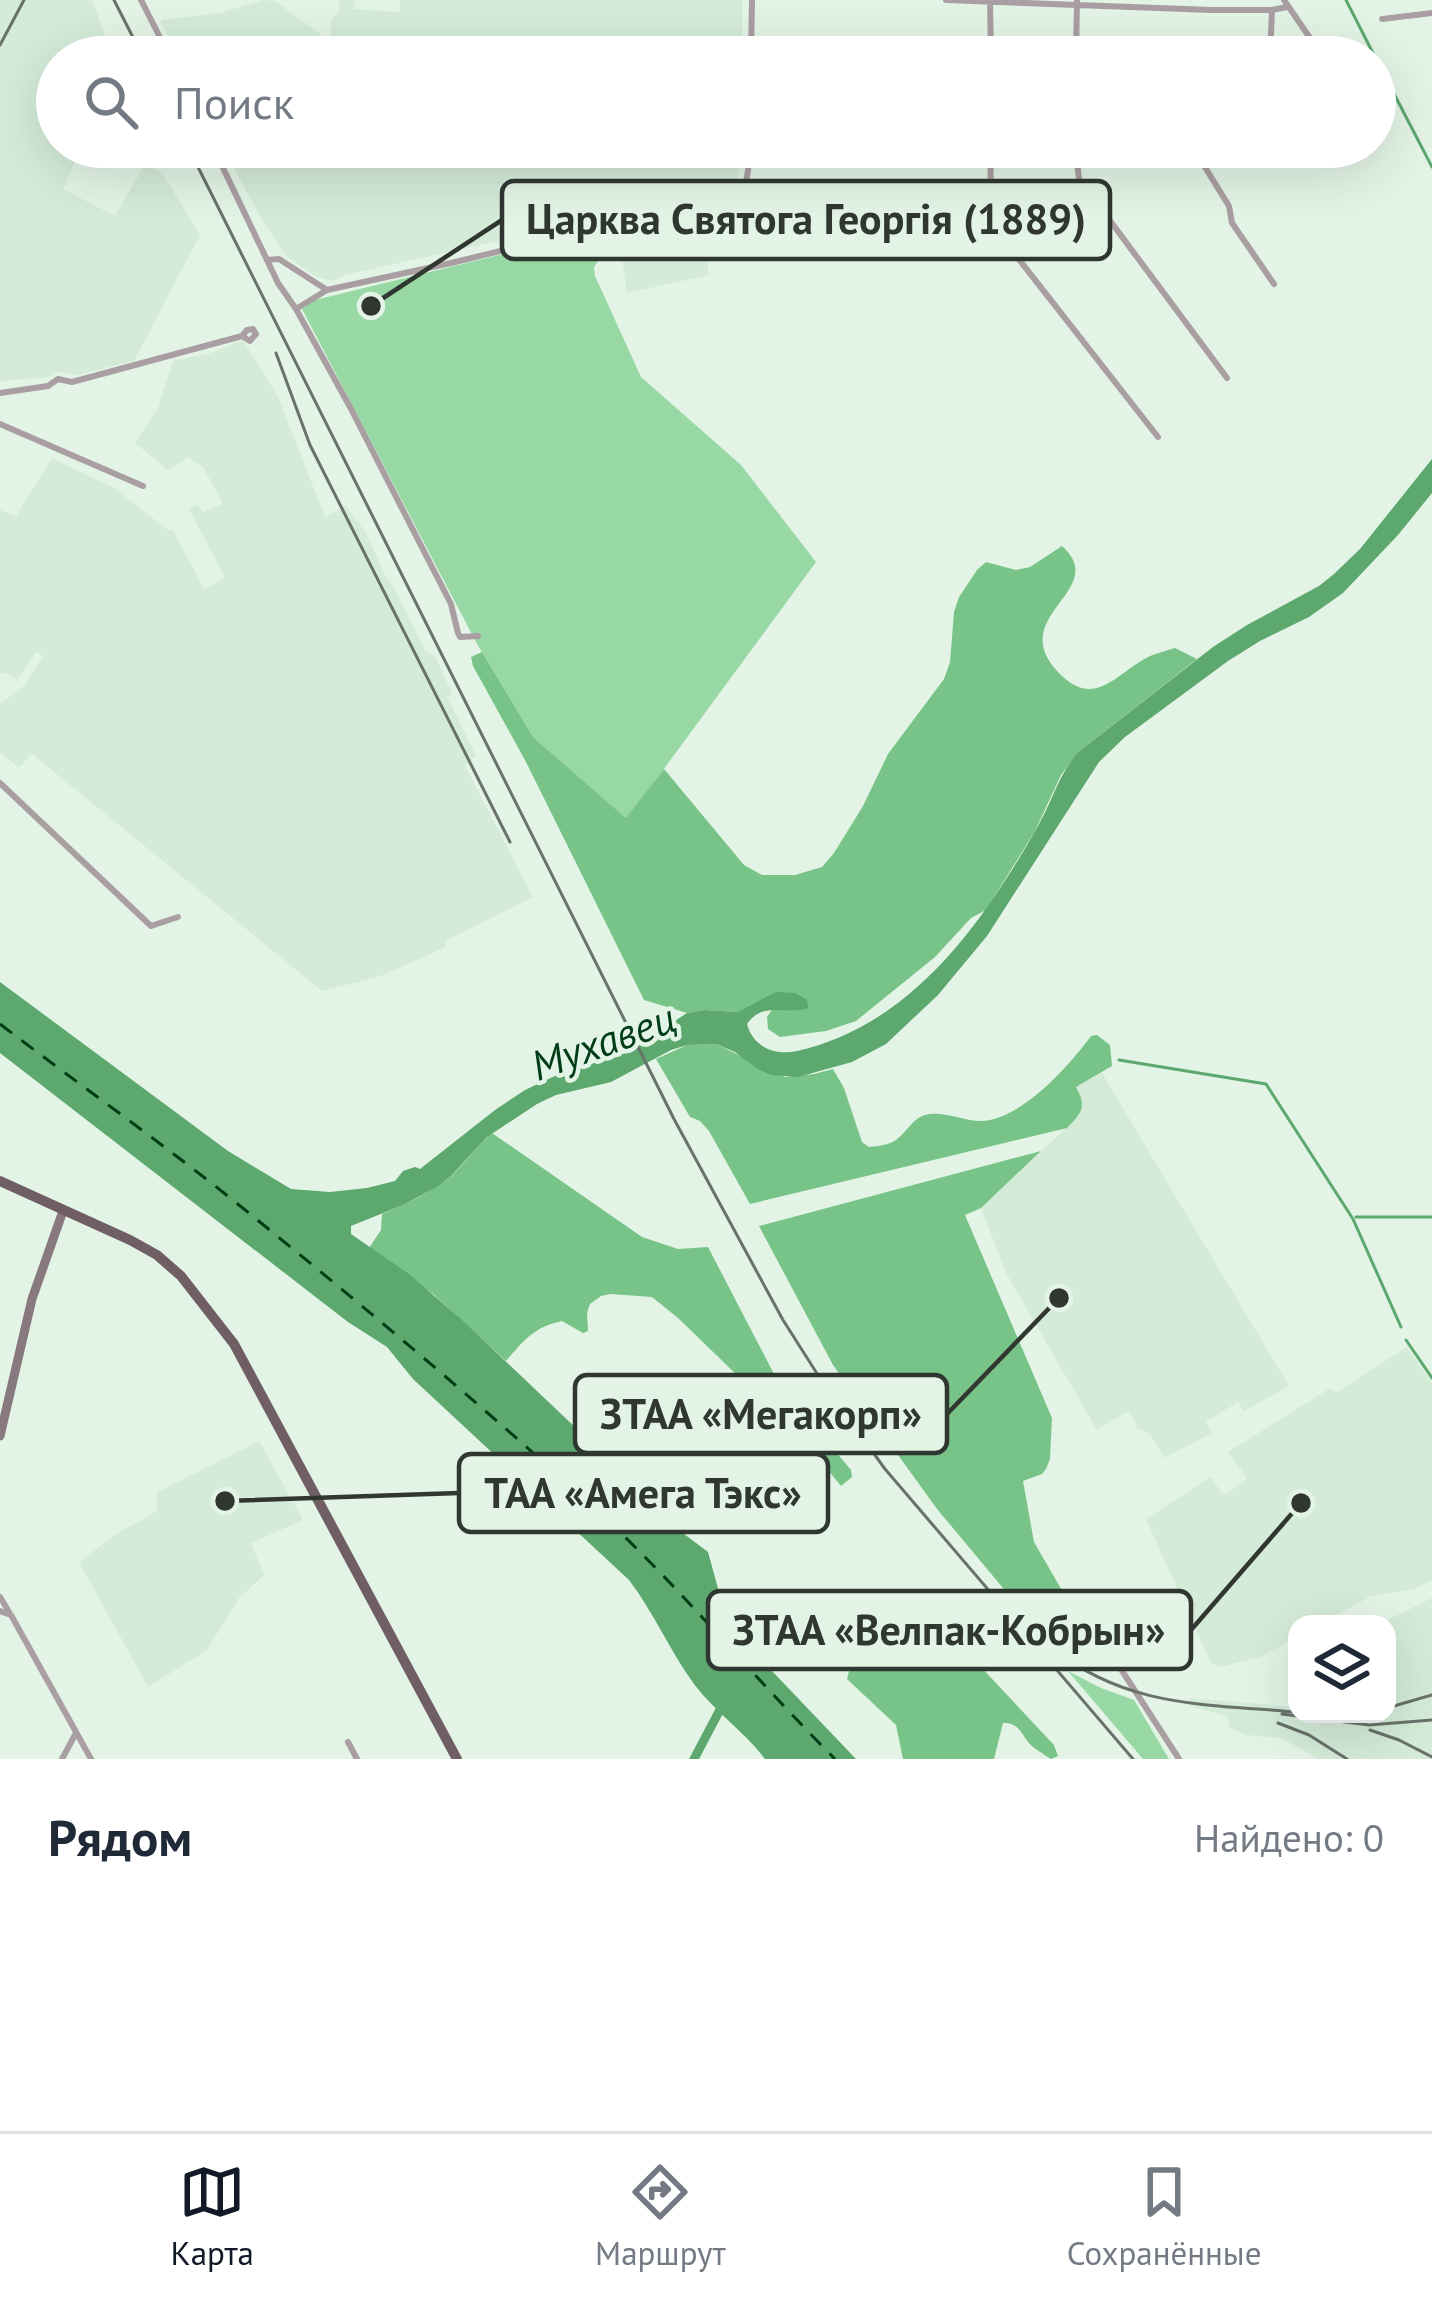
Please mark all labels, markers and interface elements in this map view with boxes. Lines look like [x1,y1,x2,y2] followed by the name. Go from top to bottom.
[36,36,1396,168] search box
[78,69,144,135] icon: search
[174,73,294,131] text: Поиск
[502,181,1110,259] callout: Царква Святога Георгія (1889)
[526,191,1086,246] text: Царква Святога Георгія (1889)
[523,990,683,1092] water label: Мухавец
[575,1375,947,1453] callout: ЗТАА «Мегакорп»
[600,1386,922,1441] text: ЗТАА «Мегакорп»
[459,1454,828,1532] callout: ТАА «Амега Тэкс»
[484,1465,802,1520] text: ТАА «Амега Тэкс»
[708,1591,1191,1669] callout: ЗТАА «Велпак-Кобрын»
[733,1602,1165,1657] text: ЗТАА «Велпак-Кобрын»
[1288,1615,1396,1723] map controls
[1288,1615,1396,1723] button: layers
[48,1804,192,1870] text: Рядом
[1194,1812,1384,1863] text: Найдено: 0
[171,2159,254,2274] tab: Карта
[595,2159,726,2274] tab: Маршрут
[1067,2159,1261,2274] tab: Сохранённые

